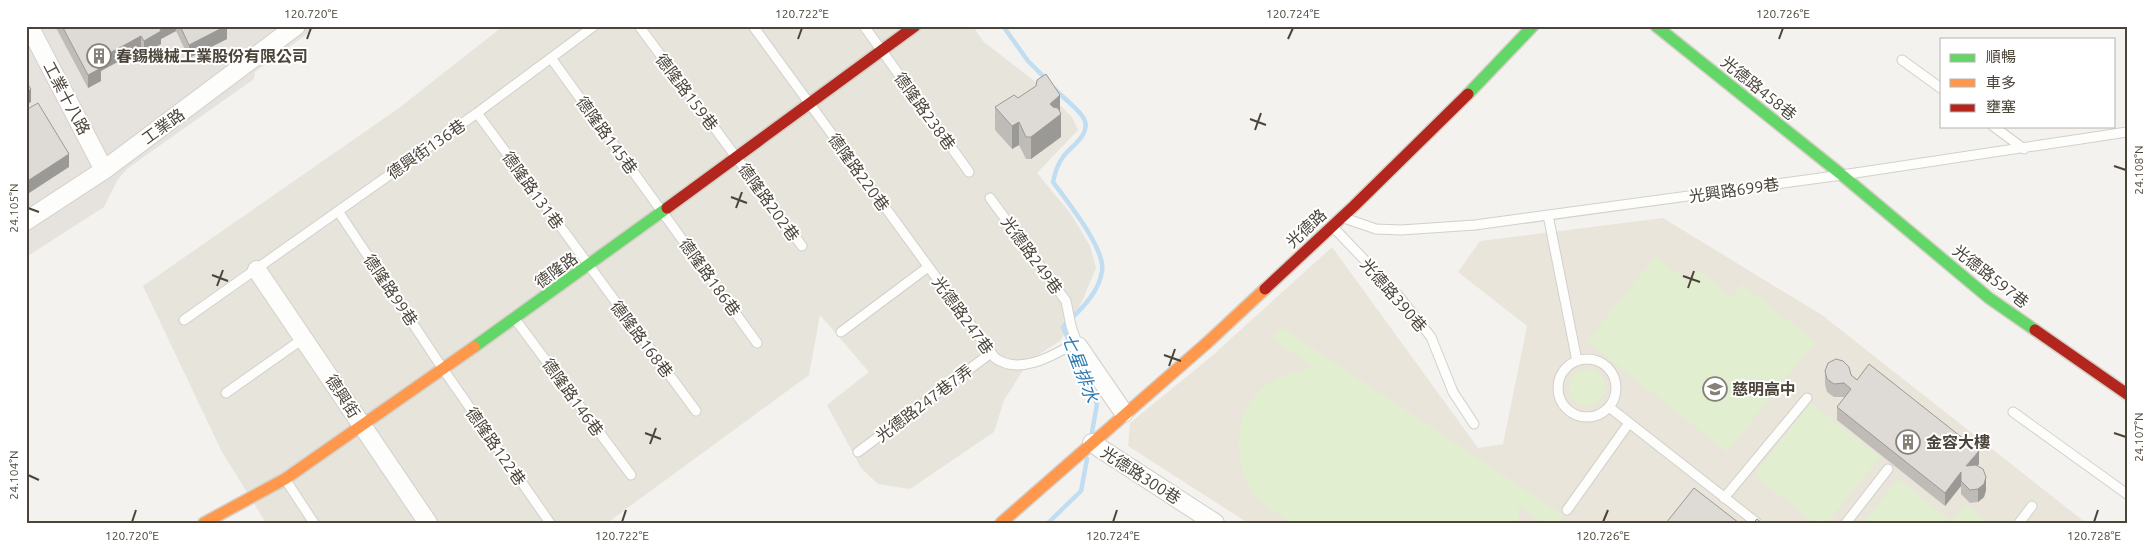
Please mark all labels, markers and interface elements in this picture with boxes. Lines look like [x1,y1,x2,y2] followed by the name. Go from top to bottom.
[284,7,338,20] text: 120.720°E
[775,7,829,20] text: 120.722°E
[1266,7,1320,20] text: 120.724°E
[1756,7,1810,20] text: 120.726°E
[1940,38,2116,128] legend
[86,43,112,69] building icon: 春錫機械工業股份有限公司
[116,47,308,65] place label: 春錫機械工業股份有限公司
[1986,48,2016,65] text: 順暢
[652,50,722,134] street label: 德隆路159巷
[1718,52,1800,124] street label: 光德路458巷
[40,58,94,138] street label: 工業十八路
[891,69,959,153] street label: 德隆路238巷
[1986,74,2016,91] text: 車多
[573,93,641,177] street label: 德隆路145巷
[1986,98,2016,115] text: 壅塞
[138,105,188,147] street label: 工業路
[384,116,468,182] street label: 德興街136巷
[825,130,893,214] street label: 德隆路220巷
[2132,145,2145,195] text: 24.108°N
[499,148,567,232] street label: 德隆路131巷
[735,160,803,244] street label: 德隆路202巷
[1688,175,1780,205] street label: 光興路699巷
[7,183,20,233] text: 24.105°N
[1282,205,1330,251] street label: 光德路
[998,213,1066,297] street label: 光德路249巷
[676,235,744,319] street label: 德隆路186巷
[1950,241,2032,311] street label: 光德路597巷
[531,249,581,291] street label: 德隆路
[361,251,421,329] street label: 德隆路99巷
[1357,255,1431,335] street label: 光德路390巷
[929,273,997,357] street label: 光德路247巷
[607,297,677,381] street label: 德隆路168巷
[1059,330,1104,406] water label: 七星排水
[539,355,607,439] street label: 德隆路146巷
[872,361,976,445] street label: 光德路247巷7弄
[322,371,364,421] street label: 德興街
[1702,376,1728,402] school or university icon: 慈明高中
[1732,380,1796,398] place label: 慈明高中
[463,404,529,488] street label: 德隆路122巷
[2132,412,2145,462] text: 24.107°N
[1895,429,1921,455] building icon: 金容大樓
[1926,433,1990,451] place label: 金容大樓
[1098,443,1184,507] street label: 光德路300巷
[7,450,20,500] text: 24.104°N
[105,529,159,542] text: 120.720°E
[595,529,649,542] text: 120.722°E
[1086,529,1140,542] text: 120.724°E
[1576,529,1630,542] text: 120.726°E
[2067,529,2121,542] text: 120.728°E

